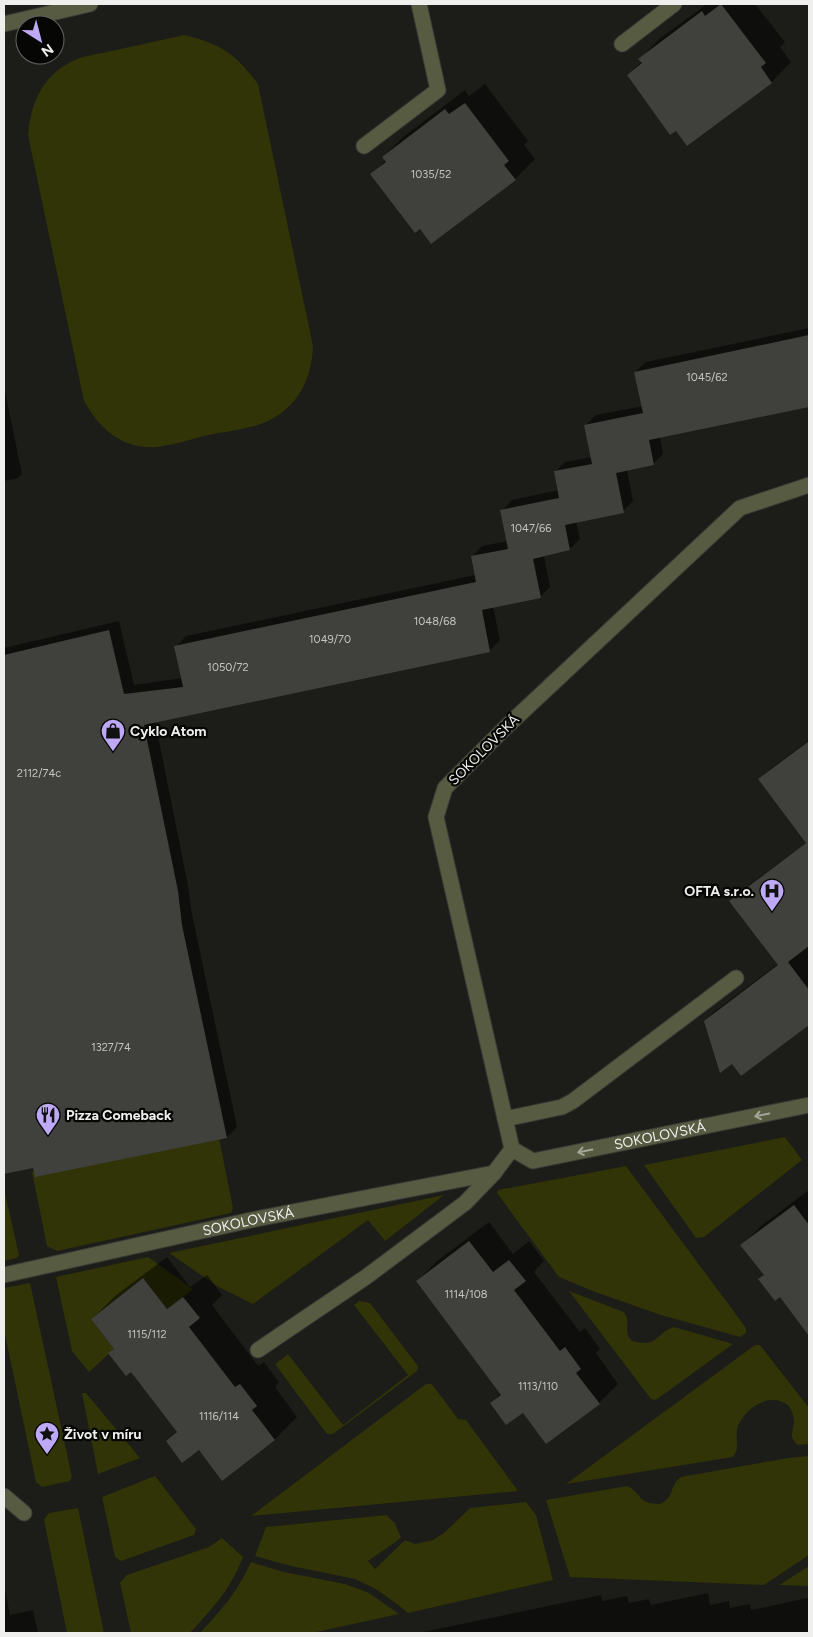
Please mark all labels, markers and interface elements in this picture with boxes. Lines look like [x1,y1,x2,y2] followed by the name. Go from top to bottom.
[15,15,65,65] north arrow
[38,40,57,60] text: N
[411,168,451,181] house number: 1035/52
[686,371,728,384] house number: 1045/62
[510,522,552,535] house number: 1047/66
[414,615,456,628] house number: 1048/68
[309,633,351,646] house number: 1049/70
[207,661,249,674] house number: 1050/72
[445,711,523,789] street label: SOKOLOVSKÁ
[100,718,126,752] shop icon: Cyklo Atom
[130,723,207,740] place label: Cyklo Atom
[17,767,61,780] house number: 2112/74c
[759,878,785,912] hospital icon: OFTA s.r.o.
[684,883,754,900] place label: OFTA s.r.o.
[91,1041,131,1054] house number: 1327/74
[35,1102,61,1136] restaurant icon: Pizza Comeback
[66,1107,172,1124] place label: Pizza Comeback
[754,1110,770,1120] one-way arrow
[613,1118,708,1153] street label: SOKOLOVSKÁ
[578,1147,594,1156] one-way arrow
[201,1203,296,1239] street label: SOKOLOVSKÁ
[444,1288,488,1301] house number: 1114/108
[127,1328,167,1341] house number: 1115/112
[518,1380,558,1393] house number: 1113/110
[199,1410,239,1423] house number: 1116/114
[34,1421,60,1455] place icon: Život v míru
[64,1426,141,1443] place label: Život v míru

